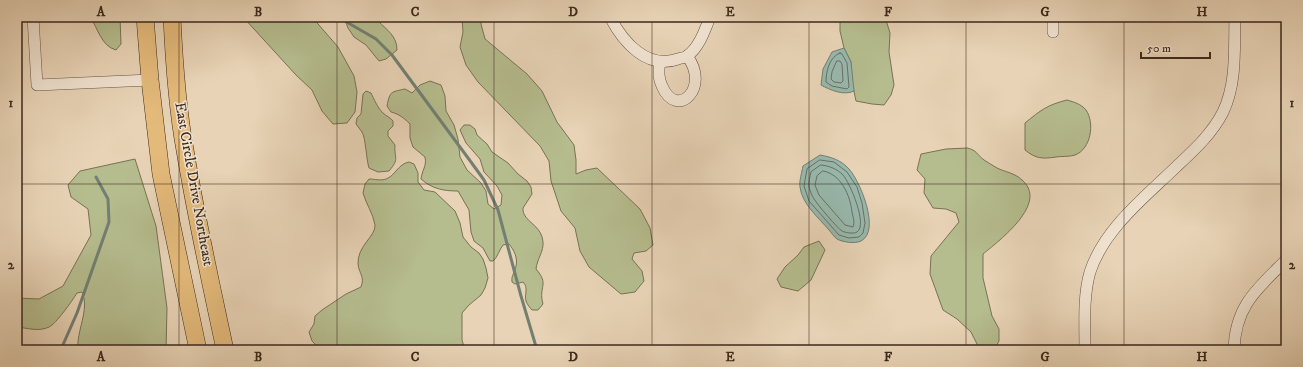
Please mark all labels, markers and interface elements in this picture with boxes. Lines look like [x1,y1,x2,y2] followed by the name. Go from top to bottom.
[96,4,106,20] text: A
[254,4,262,20] text: B
[411,4,420,20] text: C
[568,4,578,20] text: D
[725,4,735,20] text: E
[884,4,893,20] text: F
[1040,4,1050,20] text: G
[1197,4,1208,20] text: H
[1141,34,1210,60] scale bar
[1147,41,1171,56] text: 50 m
[9,95,14,111] text: 1
[1290,95,1295,111] text: 1
[170,101,218,268] street label: East Circle Drive Northeast
[8,257,15,273] text: 2
[1289,257,1296,273] text: 2
[96,349,106,365] text: A
[254,349,262,365] text: B
[411,349,420,365] text: C
[568,349,578,365] text: D
[725,349,735,365] text: E
[884,349,893,365] text: F
[1040,349,1050,365] text: G
[1197,349,1208,365] text: H

